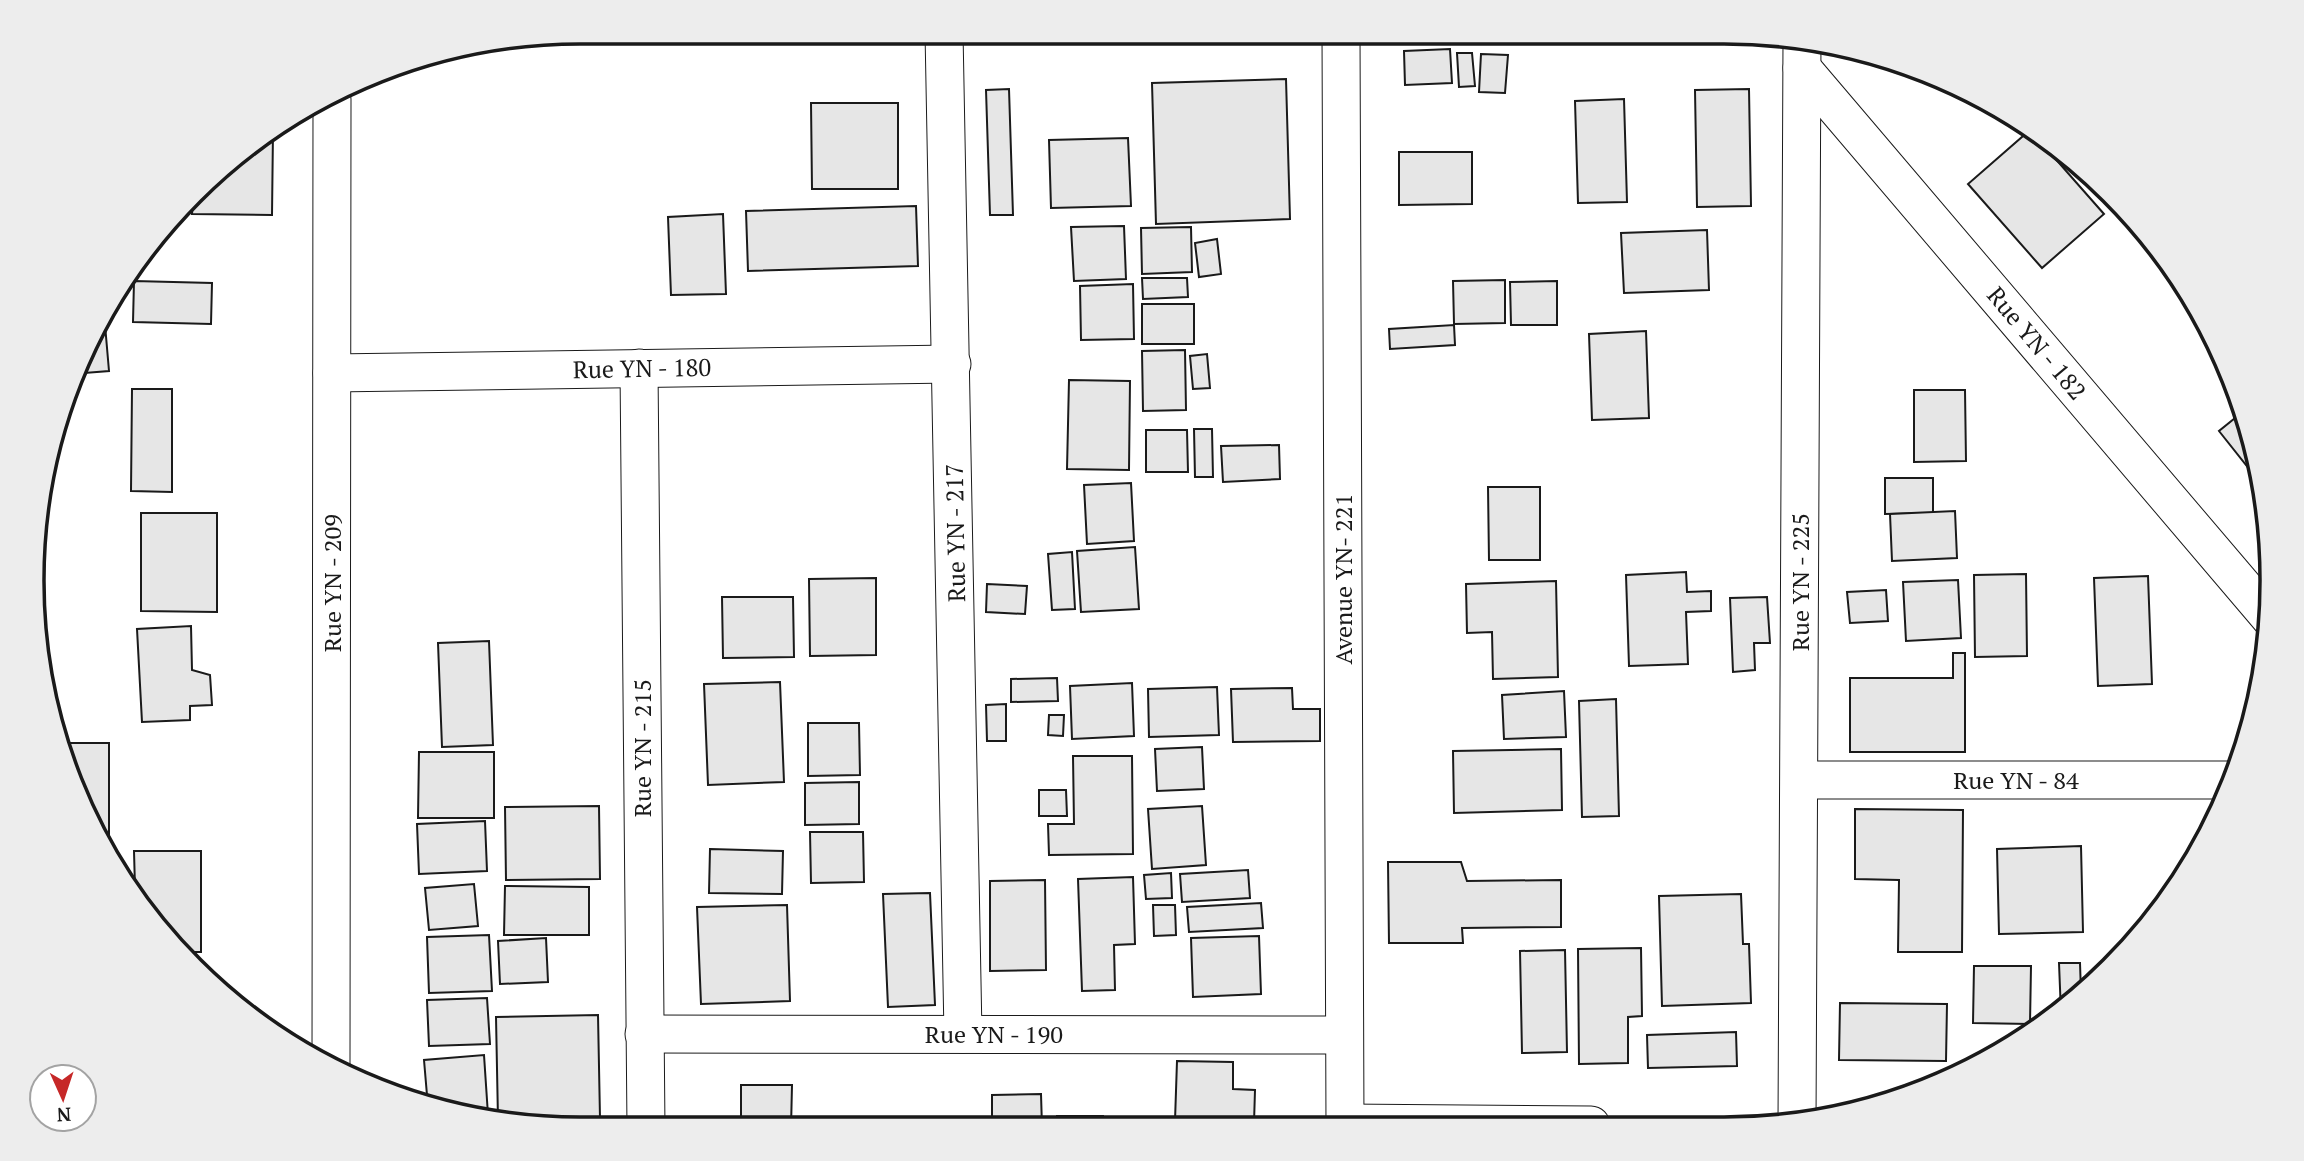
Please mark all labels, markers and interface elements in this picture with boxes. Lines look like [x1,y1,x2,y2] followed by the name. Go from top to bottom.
[1980,280,2094,406] street label: Rue YN - 182
[573,351,711,385] street label: Rue YN - 180
[938,464,972,602] street label: Rue YN - 217
[1327,494,1359,664] street label: Avenue YN- 221
[1784,513,1816,651] street label: Rue YN - 225
[316,514,348,652] street label: Rue YN - 209
[626,679,658,817] street label: Rue YN - 215
[1953,764,2079,796] street label: Rue YN - 84
[925,1018,1063,1050] street label: Rue YN - 190
[28,1063,98,1133] north arrow
[55,1103,72,1128] text: N

